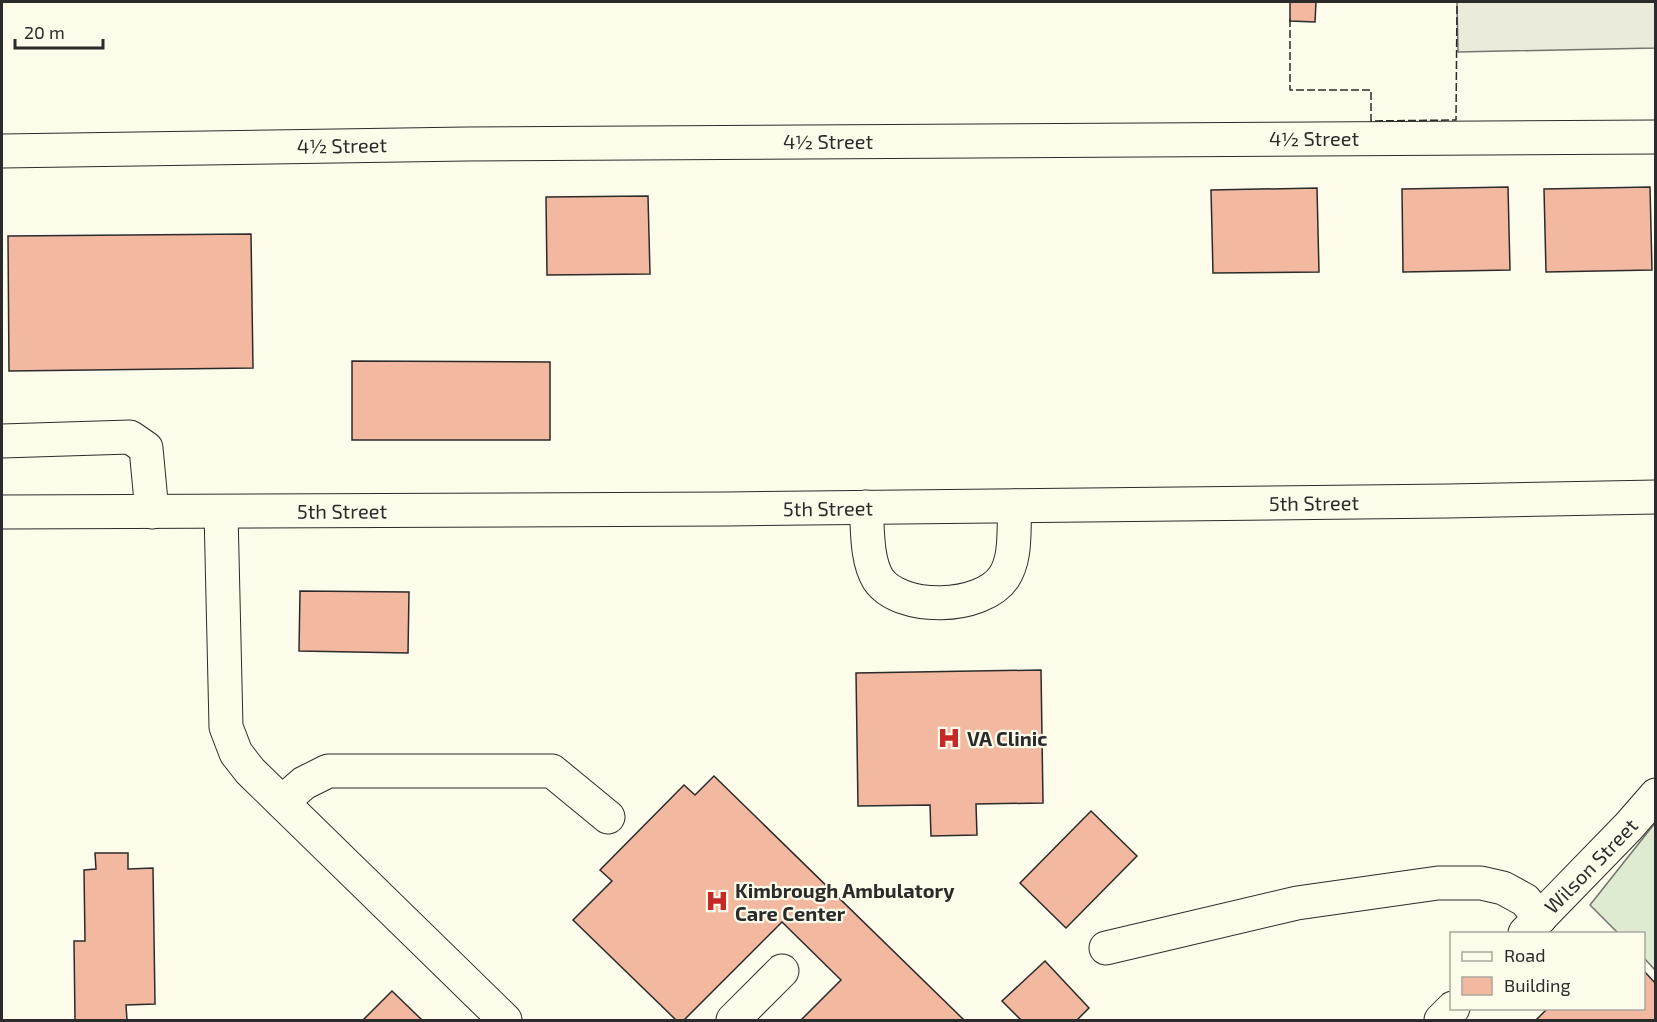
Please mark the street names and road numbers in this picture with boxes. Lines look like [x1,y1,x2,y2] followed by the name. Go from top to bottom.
[1269,126,1359,150] street label: 4½ Street
[783,129,873,153] street label: 4½ Street
[297,132,388,158] street label: 4½ Street
[1269,490,1360,515] street label: 5th Street
[783,495,874,520] street label: 5th Street
[297,498,387,523] street label: 5th Street
[1539,813,1642,918] street label: Wilson Street

